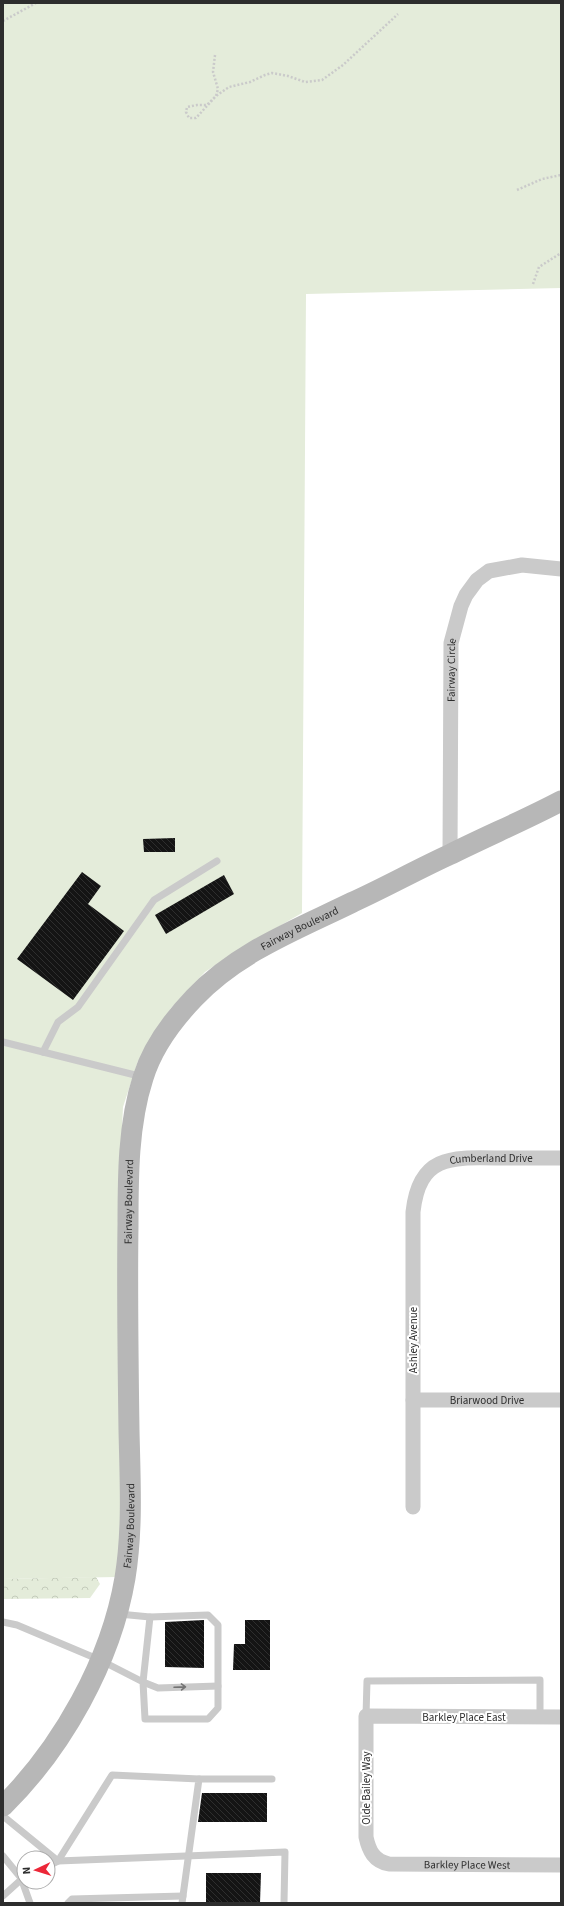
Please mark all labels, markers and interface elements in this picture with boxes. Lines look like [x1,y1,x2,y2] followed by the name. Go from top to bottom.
[443,636,460,702] street label: Fairway Circle
[258,903,341,954] street label: Fairway Boulevard
[448,1150,533,1168] street label: Cumberland Drive
[120,1159,137,1244] street label: Fairway Boulevard
[406,1306,421,1373] street label: Ashley Avenue
[450,1393,525,1408] street label: Briarwood Drive
[119,1483,138,1569] street label: Fairway Boulevard
[173,1683,186,1691] one-way arrow
[422,1710,506,1725] street label: Barkley Place East
[359,1751,374,1825] street label: Olde Bailey Way
[16,1850,56,1890] north arrow
[424,1857,510,1872] street label: Barkley Place West
[19,1866,34,1875] text: N

